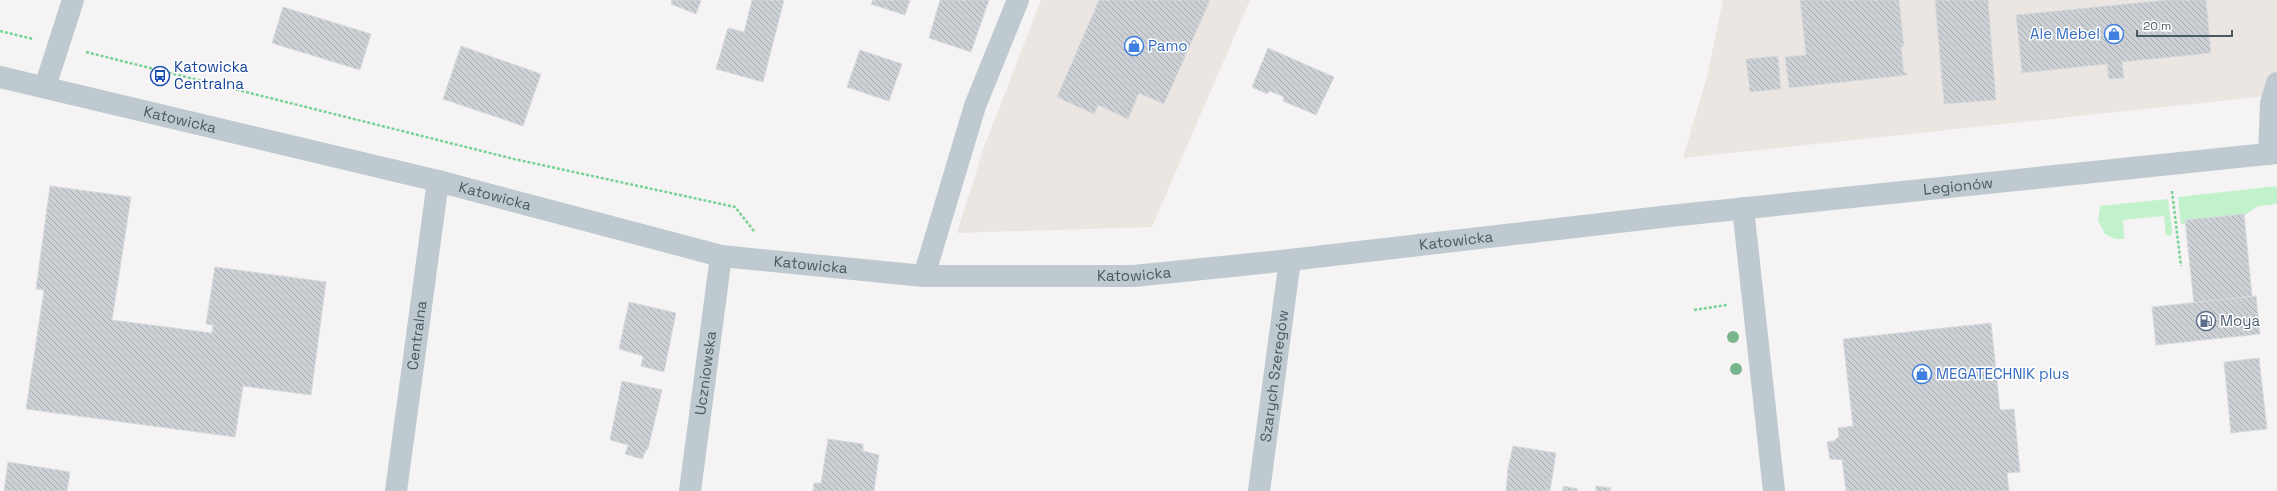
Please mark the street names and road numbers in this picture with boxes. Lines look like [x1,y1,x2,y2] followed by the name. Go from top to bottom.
[142,101,219,137] street label: Katowicka
[1922,173,1994,199] street label: Legionów
[457,177,534,214] street label: Katowicka
[1418,227,1494,254] street label: Katowicka
[773,251,849,277] street label: Katowicka
[1097,262,1172,285] street label: Katowicka
[402,299,431,371] street label: Centralna
[1256,309,1292,443] street label: Szarych Szeregów
[690,329,720,416] street label: Uczniowska

